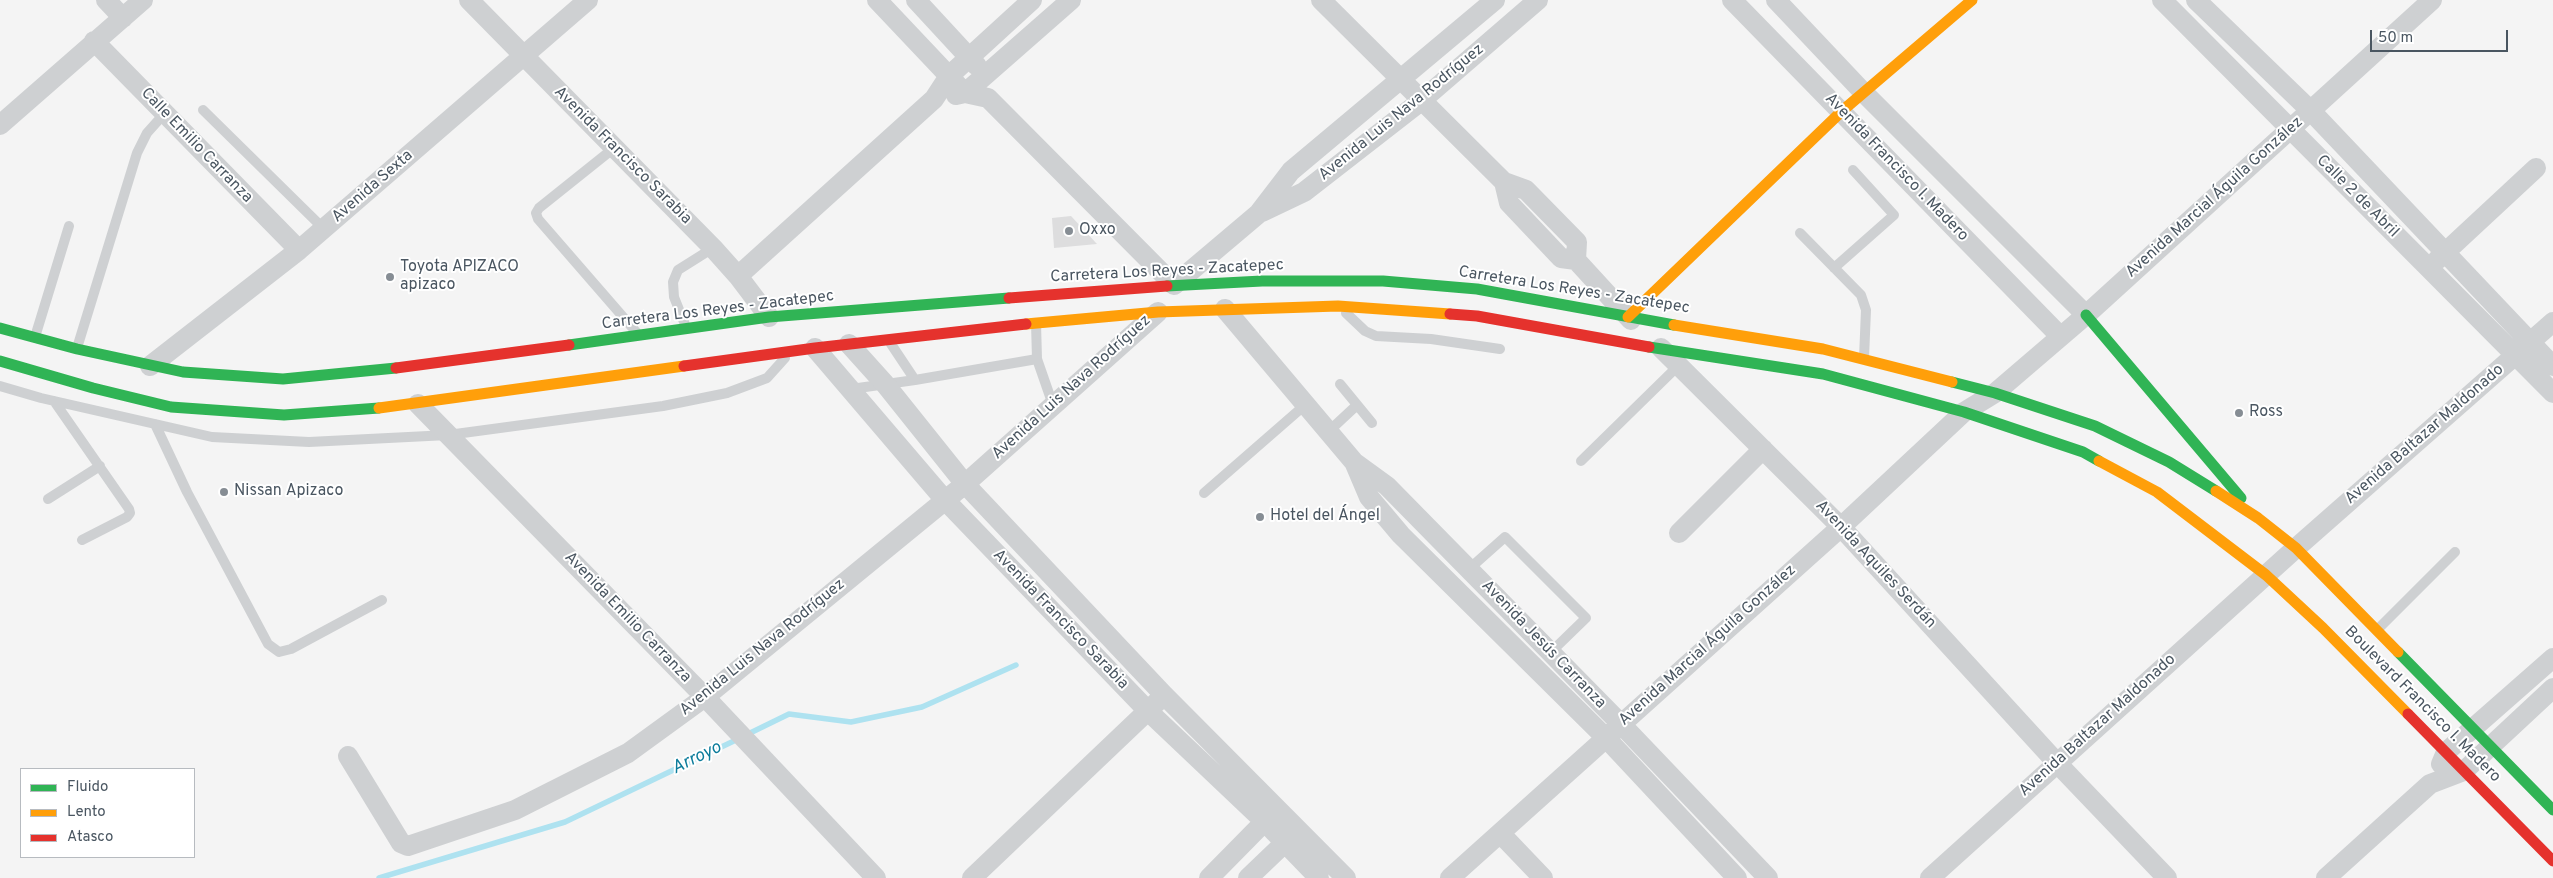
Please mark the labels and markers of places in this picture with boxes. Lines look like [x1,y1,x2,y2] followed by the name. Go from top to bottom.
[1079,221,1116,241] place label: Oxxo
[1063,225,1075,237] marker: Oxxo
[400,258,519,296] place label: Toyota APIZACO apizaco
[384,271,396,283] marker: Toyota APIZACO apizaco
[2249,403,2283,423] place label: Ross
[2233,407,2245,419] marker: Ross
[234,482,343,502] place label: Nissan Apizaco
[218,486,230,498] marker: Nissan Apizaco
[1270,507,1380,527] place label: Hotel del Ángel
[1254,511,1266,523] marker: Hotel del Ángel

